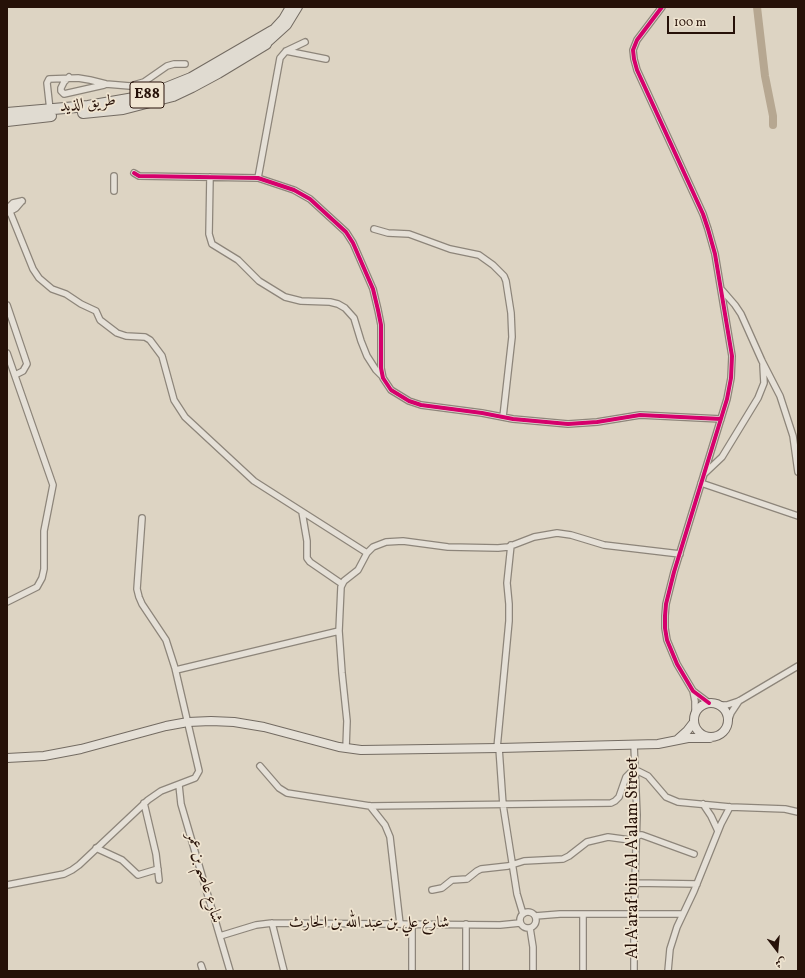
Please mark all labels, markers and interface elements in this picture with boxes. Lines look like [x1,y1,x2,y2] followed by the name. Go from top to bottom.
[669,8,737,34] scale bar
[674,15,706,31] text: 100 m
[130,82,164,108] road number: E88
[59,92,117,118] street label: طريق الذيد
[624,757,644,959] street label: Al A'araf bin Al A'alam Street
[181,830,225,926] street label: شارع عاصم بن عمر
[289,914,449,934] street label: شارع علي بن عبد الله بن الحارث
[757,930,797,970] north arrow
[773,953,788,971] text: ش

